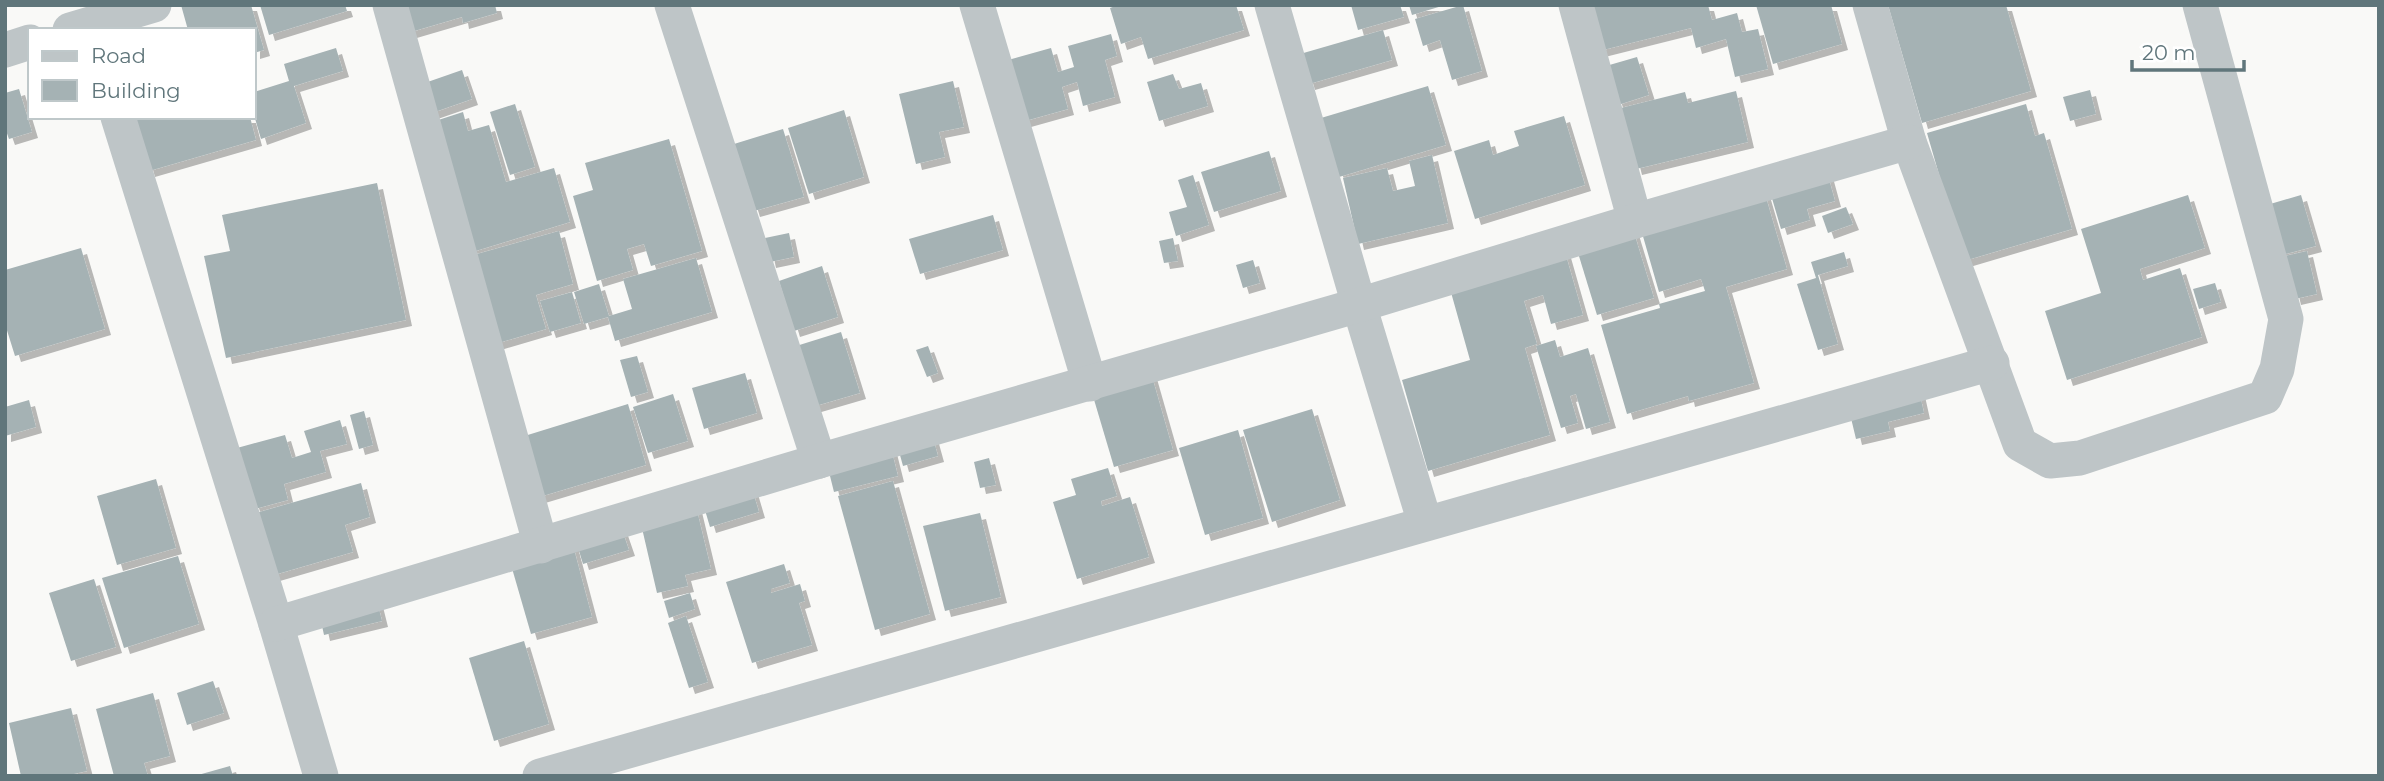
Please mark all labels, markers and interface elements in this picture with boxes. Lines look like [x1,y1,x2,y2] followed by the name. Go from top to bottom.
[28,28,256,119] legend
[2132,28,2244,72] scale bar
[2142,40,2196,65] text: 20 m
[91,43,146,68] text: Road
[91,78,181,103] text: Building

